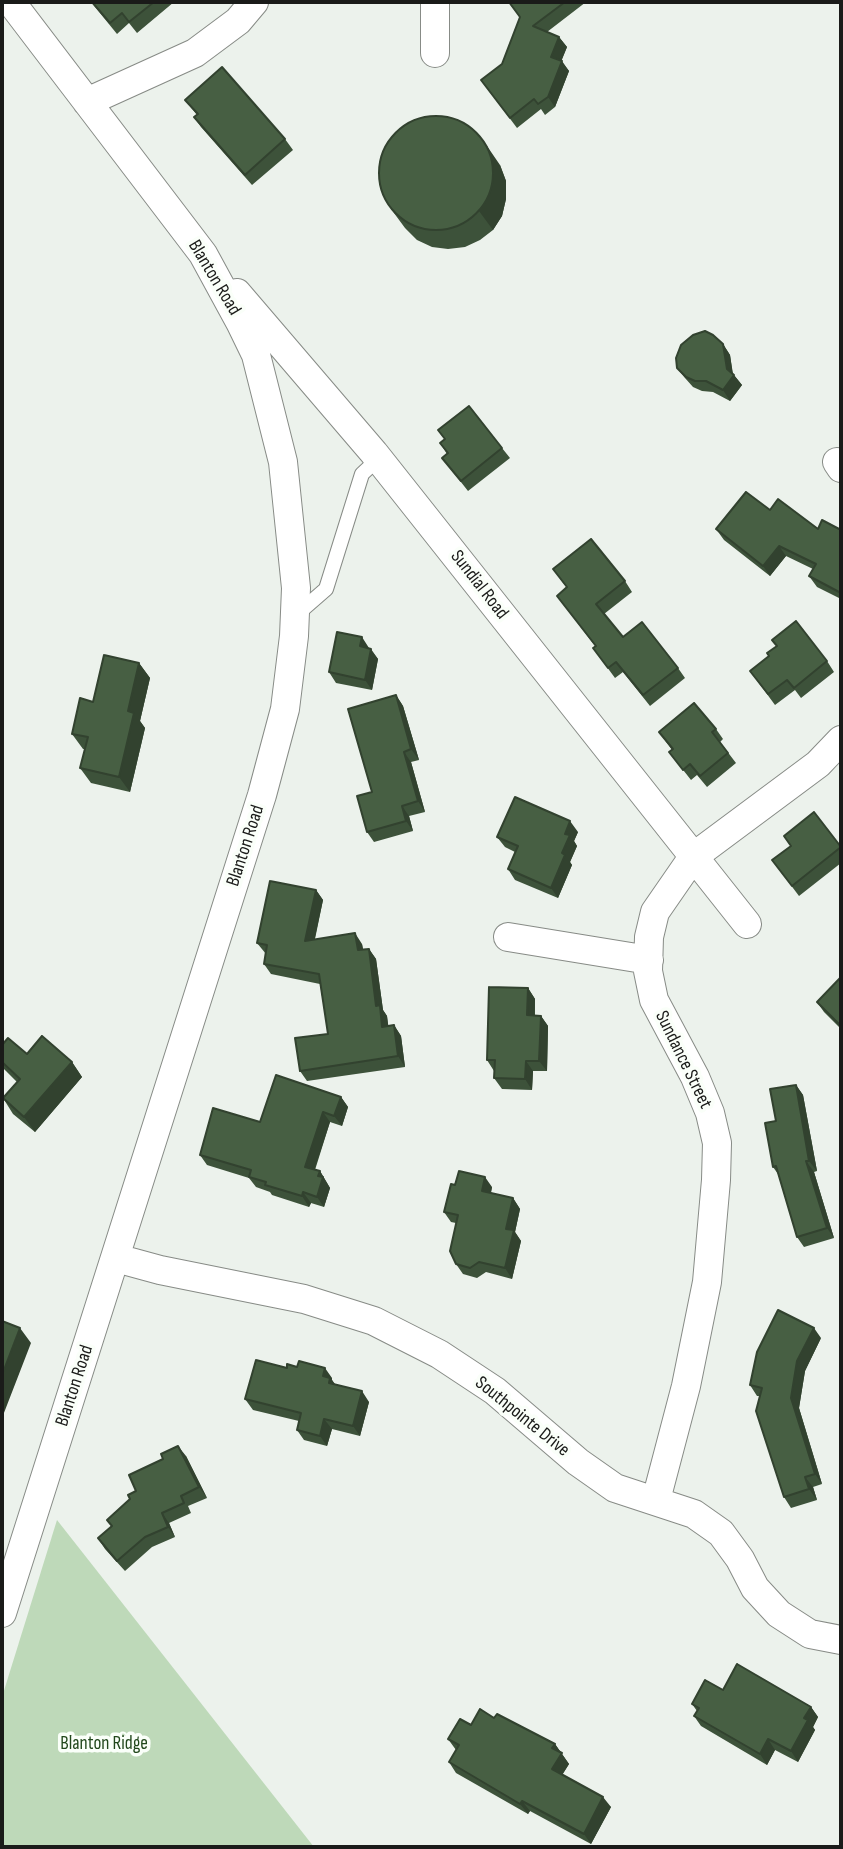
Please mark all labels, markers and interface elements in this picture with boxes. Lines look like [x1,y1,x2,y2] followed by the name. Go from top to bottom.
[183,236,245,320] street label: Blanton Road
[445,546,513,624] street label: Sundial Road
[222,803,270,889] street label: Blanton Road
[650,1007,716,1113] street label: Sundance Street
[51,1343,99,1429] street label: Blanton Road
[470,1372,574,1462] street label: Southpointe Drive
[60,1733,148,1755] park label: Blanton Ridge

